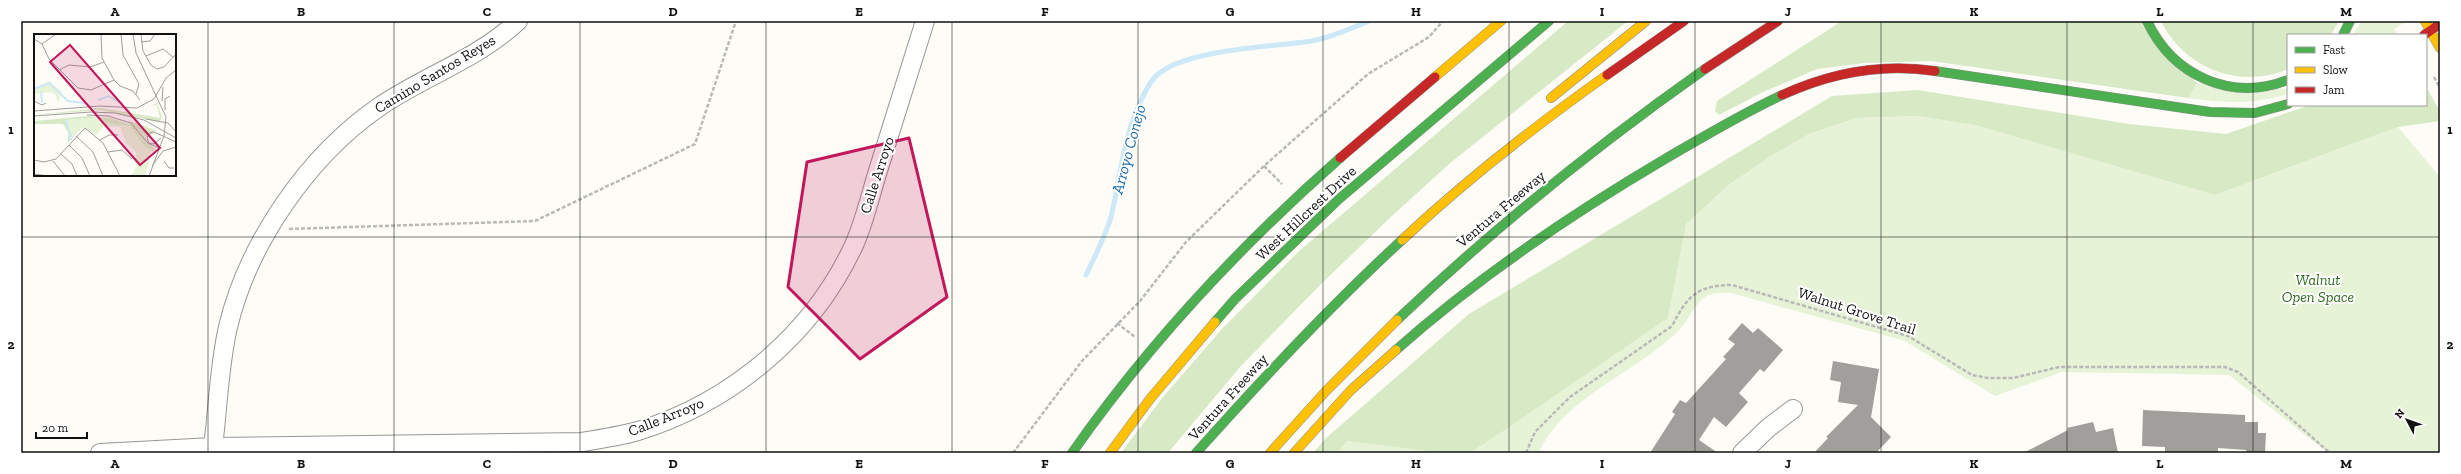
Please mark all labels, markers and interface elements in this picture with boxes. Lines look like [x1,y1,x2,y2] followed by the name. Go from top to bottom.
[111,4,120,19] text: A
[297,4,305,19] text: B
[483,4,491,19] text: C
[668,4,678,19] text: D
[855,4,863,19] text: E
[1041,4,1049,19] text: F
[1226,4,1235,19] text: G
[1411,4,1421,19] text: H
[1600,4,1605,19] text: I
[1785,4,1791,19] text: J
[1970,4,1979,19] text: K
[2156,4,2164,19] text: L
[2340,4,2352,19] text: M
[371,31,499,117] street label: Camino Santos Reyes
[34,34,176,176] inset map
[2287,34,2427,106] legend
[2323,43,2346,57] text: Fast
[2323,63,2349,77] text: Slow
[2323,83,2345,97] text: Jam
[1107,102,1150,197] water label: Arroyo Conejo
[8,122,14,137] text: 1
[2447,122,2453,137] text: 1
[856,134,898,216] street label: Calle Arroyo
[1252,162,1360,264] street label: West Hillcrest Drive
[1452,167,1549,252] street label: Ventura Freeway
[2282,271,2354,306] park label: Walnut Open Space
[1796,283,1918,339] street label: Walnut Grove Trail
[8,337,15,352] text: 2
[2447,337,2454,352] text: 2
[1184,350,1272,445] street label: Ventura Freeway
[626,394,707,440] street label: Calle Arroyo
[2387,400,2427,440] north arrow
[2392,406,2408,421] text: N
[36,414,87,440] scale bar
[42,421,69,435] text: 20 m
[111,456,120,471] text: A
[297,456,305,471] text: B
[483,456,491,471] text: C
[668,456,678,471] text: D
[855,456,863,471] text: E
[1041,456,1049,471] text: F
[1226,456,1235,471] text: G
[1411,456,1421,471] text: H
[1600,456,1605,471] text: I
[1785,456,1791,471] text: J
[1970,456,1979,471] text: K
[2156,456,2164,471] text: L
[2340,456,2352,471] text: M

